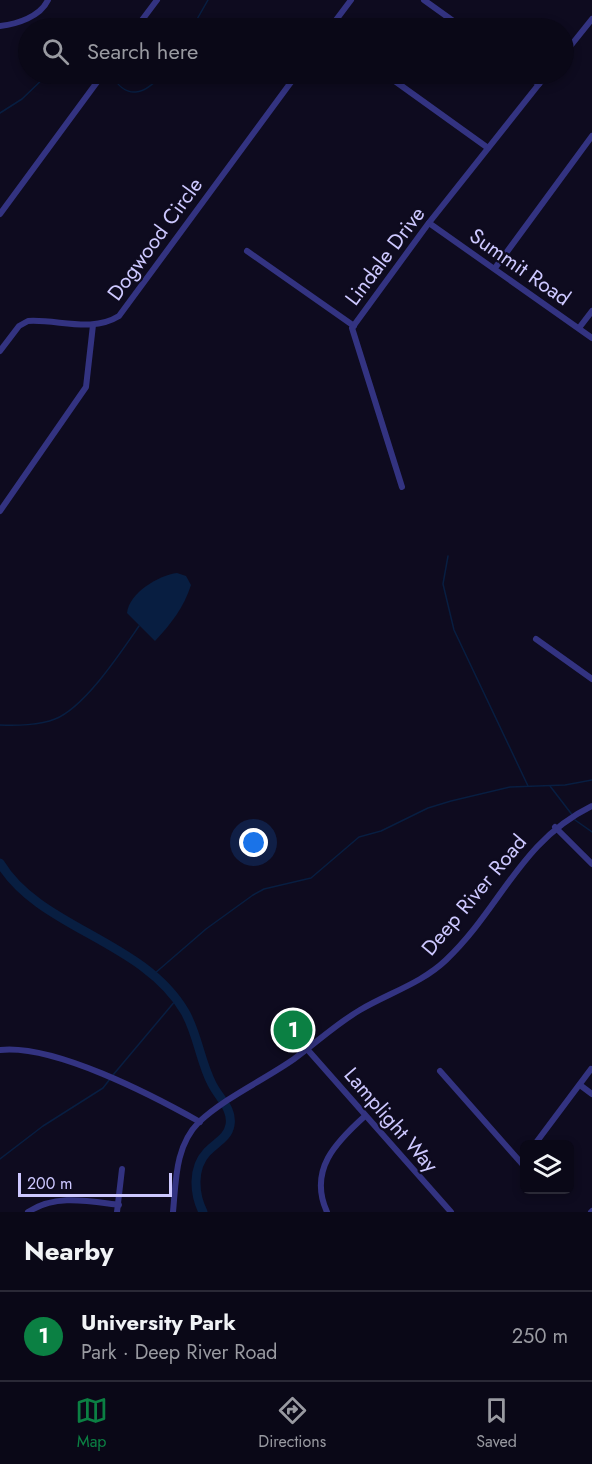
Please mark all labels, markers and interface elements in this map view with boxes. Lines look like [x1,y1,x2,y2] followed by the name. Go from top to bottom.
[18,18,574,84] search box
[39,35,72,68] icon: search
[87,35,198,67] text: Search here
[100,171,210,307] street label: Dogwood Circle
[338,200,432,312] street label: Lindale Drive
[463,221,577,313] street label: Summit Road
[239,828,268,857] your location
[414,828,534,962] street label: Deep River Road
[274,1008,312,1052] pin: 1
[337,1061,446,1180] street label: Lamplight Way
[520,1140,574,1194] map controls
[520,1140,574,1194] button: layers
[18,1170,172,1198] scale bar
[27,1172,73,1195] text: 200 m
[24,1232,113,1270] text: Nearby
[81,1306,236,1338] text: University Park
[38,1322,49,1351] text: 1
[512,1322,568,1351] text: 250 m
[81,1338,277,1367] text: Park · Deep River Road
[75,1394,108,1453] tab: Map
[258,1394,326,1453] tab: Directions
[476,1394,517,1453] tab: Saved

